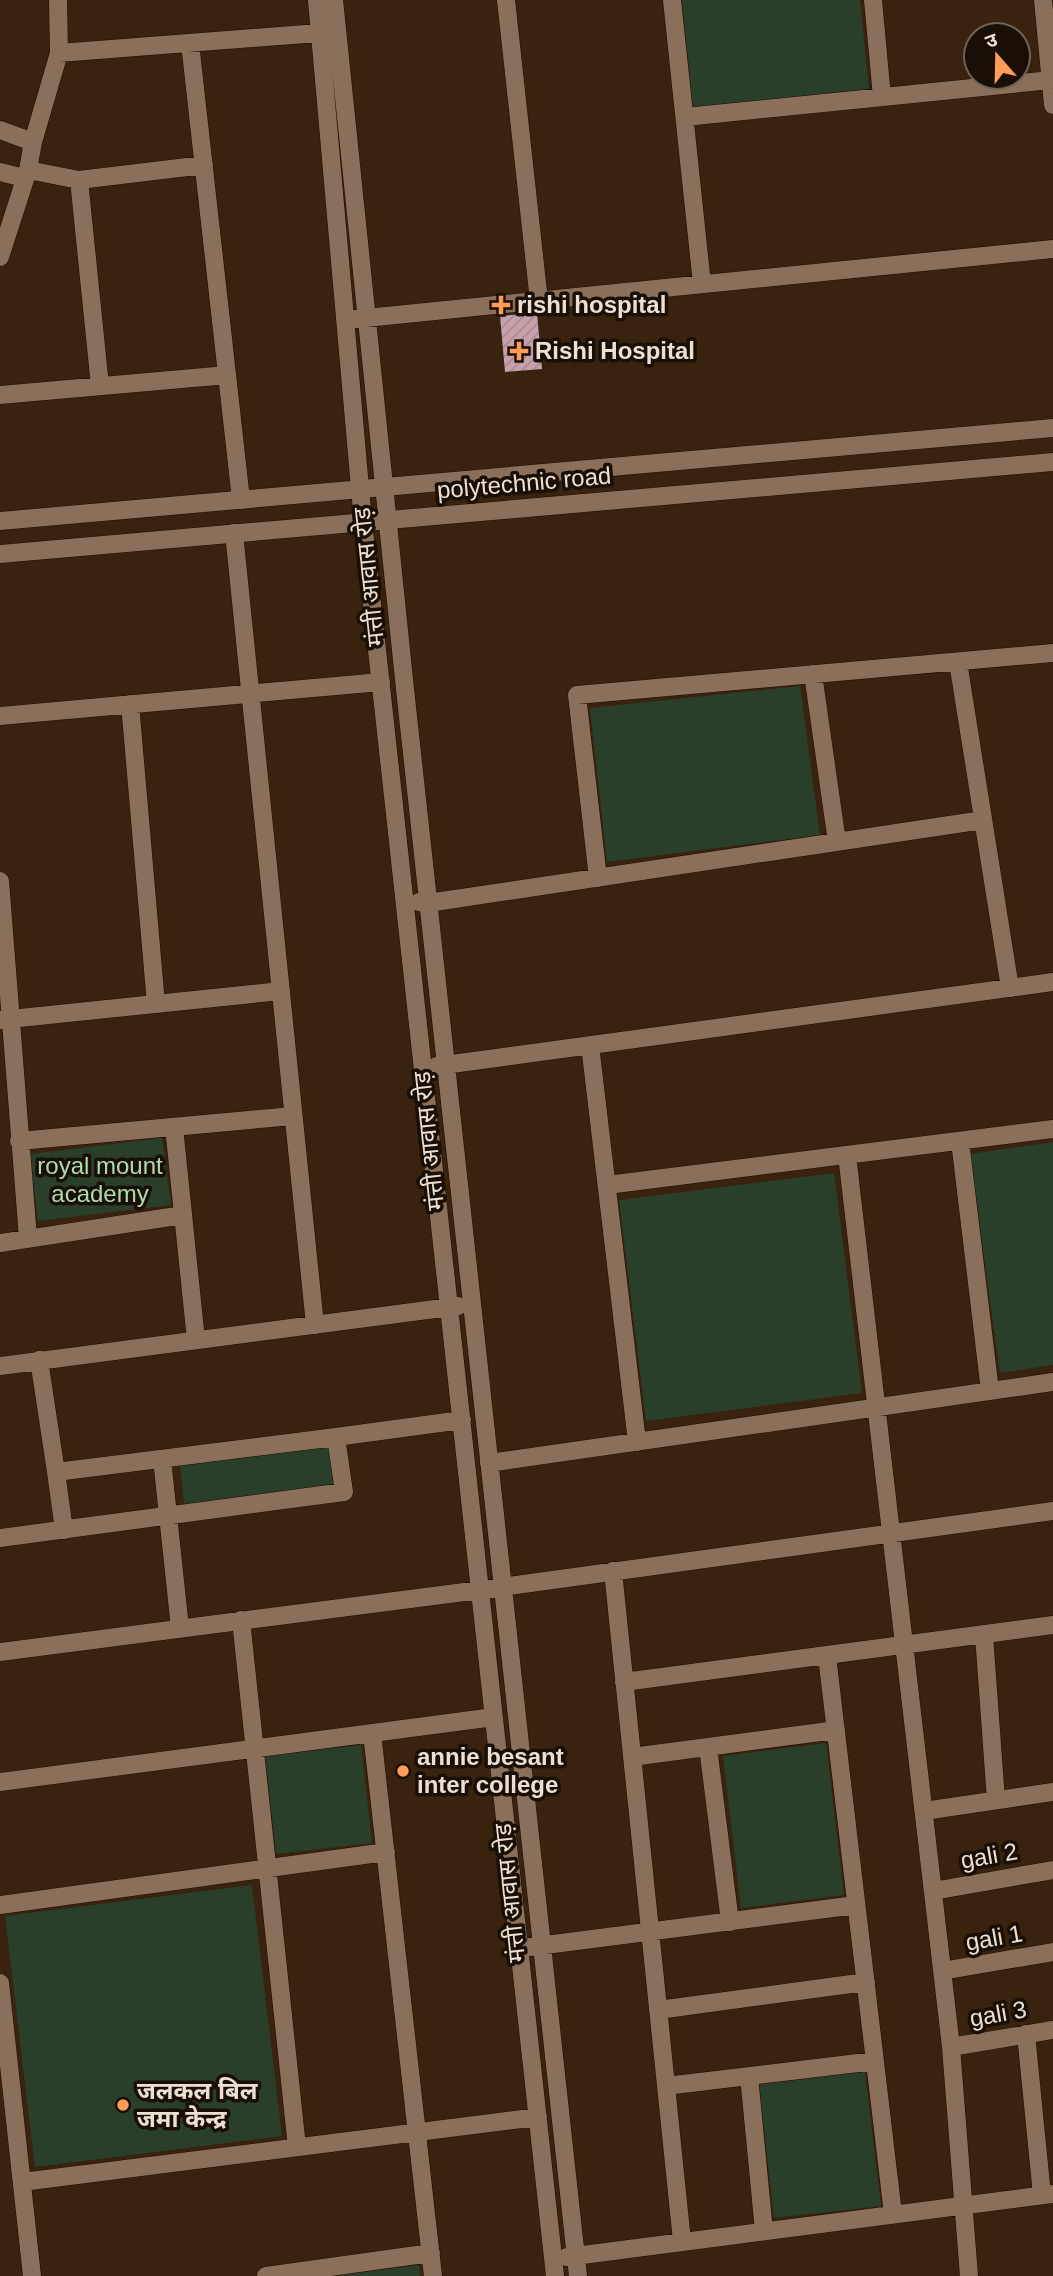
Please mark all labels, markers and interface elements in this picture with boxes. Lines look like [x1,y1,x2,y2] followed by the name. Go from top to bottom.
[962,21,1032,91] north arrow
[983,28,1001,52] text: उ
[517,291,666,318] place label: rishi hospital
[491,295,511,315] marker: rishi hospital
[535,337,695,364] place label: Rishi Hospital
[509,341,529,361] marker: Rishi Hospital
[436,461,612,504] street label: polytechnic road
[348,505,389,648] street label: मंत्ती आवास रोड़
[408,1069,449,1212] street label: मंत्ती आवास रोड़
[37,1152,163,1207] park label: royal mount academy
[417,1743,564,1798] place label: annie besant inter college
[395,1763,411,1779] marker: annie besant inter college
[489,1821,530,1964] street label: मंत्ती आवास रोड़
[958,1837,1020,1874] street label: gali 2
[963,1919,1025,1956] street label: gali 1
[967,1995,1029,2032] street label: gali 3
[137,2077,259,2132] place label: जलकल बिल जमा केन्द्र
[115,2097,131,2113] marker: जलकल बिल जमा केन्द्र

